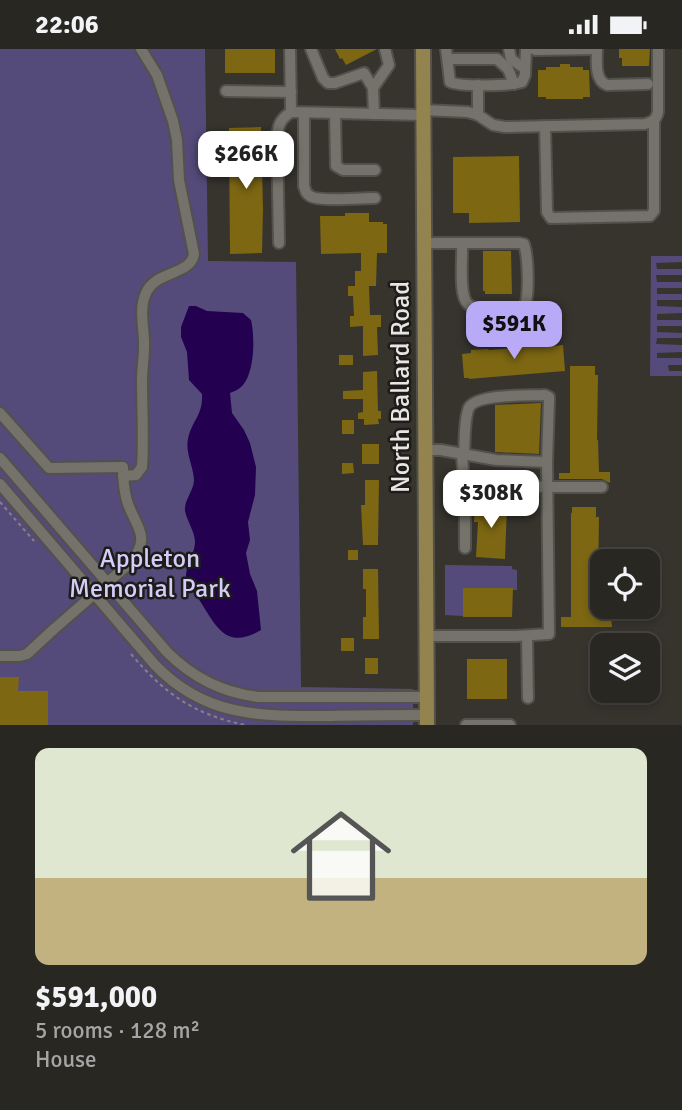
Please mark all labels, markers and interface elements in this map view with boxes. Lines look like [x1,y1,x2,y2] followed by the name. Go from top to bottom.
[35,9,99,41] text: 22:06
[197,131,295,191] pin: $266K
[214,139,278,168] text: $266K
[385,281,417,493] street label: North Ballard Road
[465,301,563,361] pin: $591K
[482,309,546,338] text: $591K
[442,470,540,530] pin: $308K
[459,478,523,507] text: $308K
[69,543,231,605] park label: Appleton Memorial Park
[590,549,660,703] map controls
[590,549,660,619] button: locate
[590,633,660,703] button: layers
[278,793,404,919] icon: home
[35,979,157,1016] text: $591,000
[35,1016,200,1045] text: 5 rooms · 128 m²
[35,1045,97,1074] text: House

